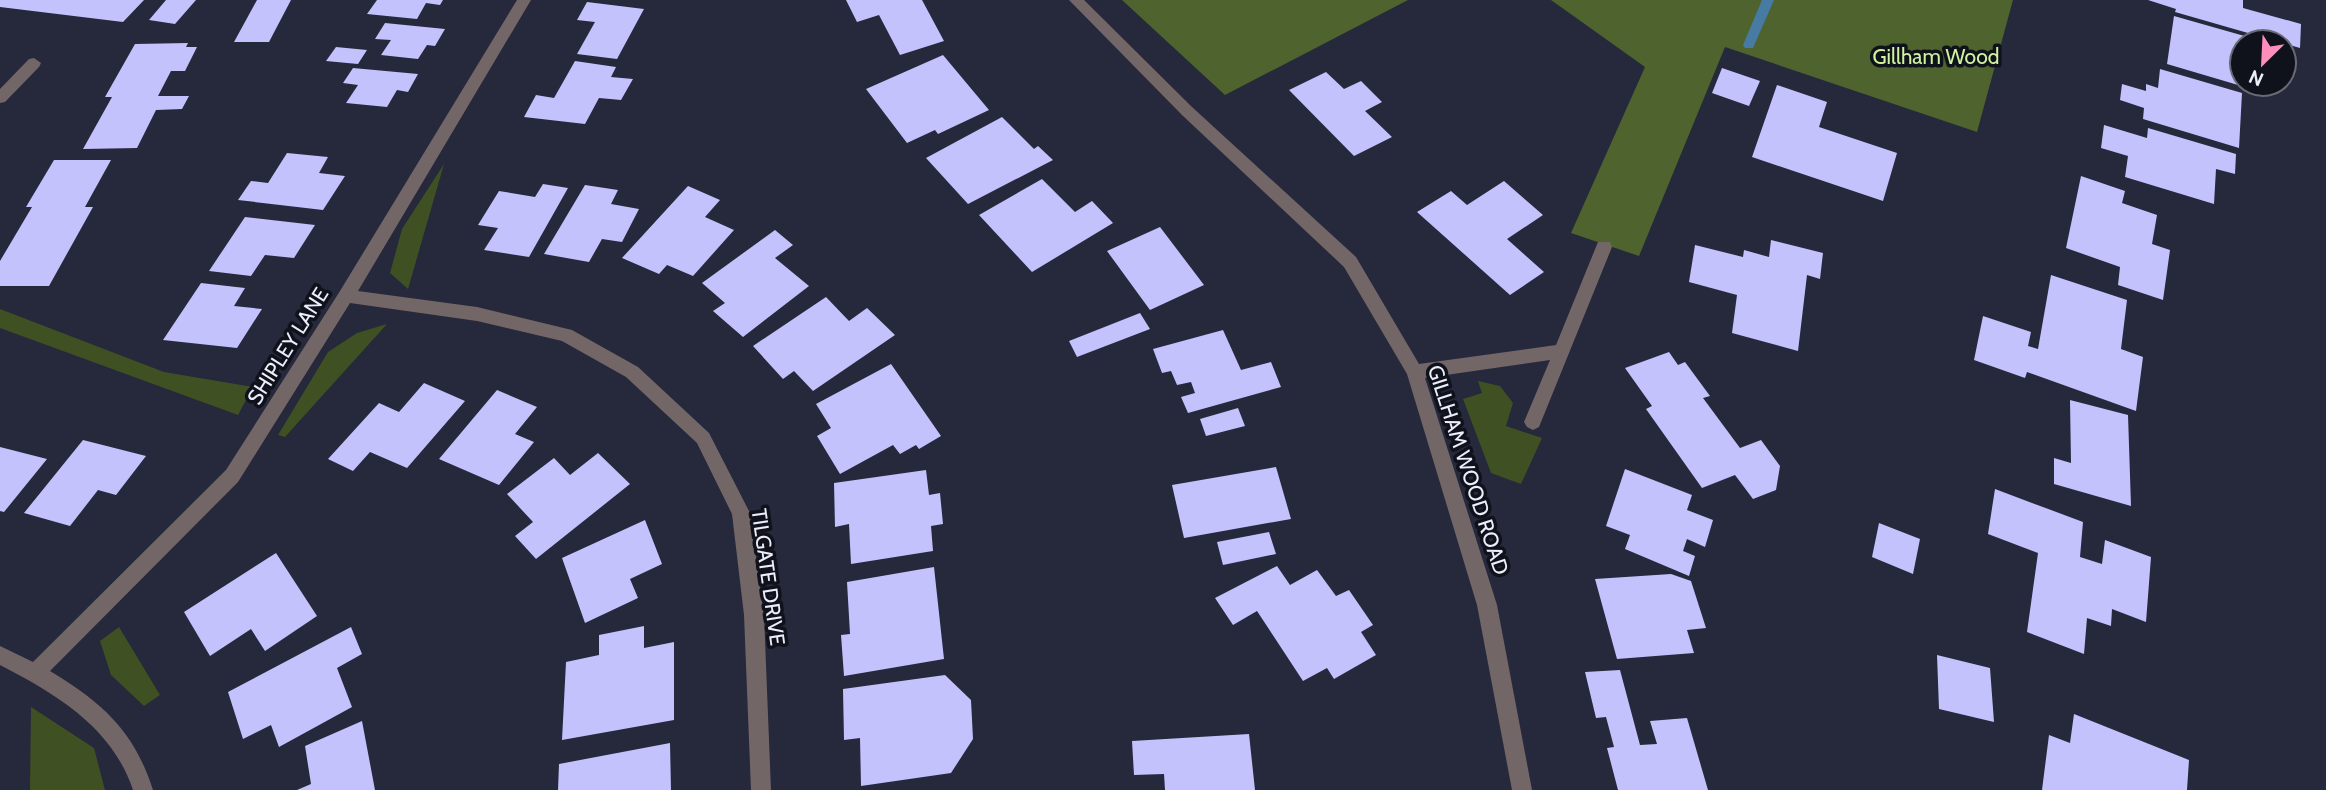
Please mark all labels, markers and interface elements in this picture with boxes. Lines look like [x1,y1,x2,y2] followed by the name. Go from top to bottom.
[2228,28,2298,98] north arrow
[1873,44,1999,69] park label: Gillham Wood
[2245,65,2267,91] text: N
[242,283,333,409] street label: SHIPLEY LANE
[1423,362,1514,578] street label: GILLHAM WOOD ROAD
[747,507,790,647] street label: TILGATE DRIVE

